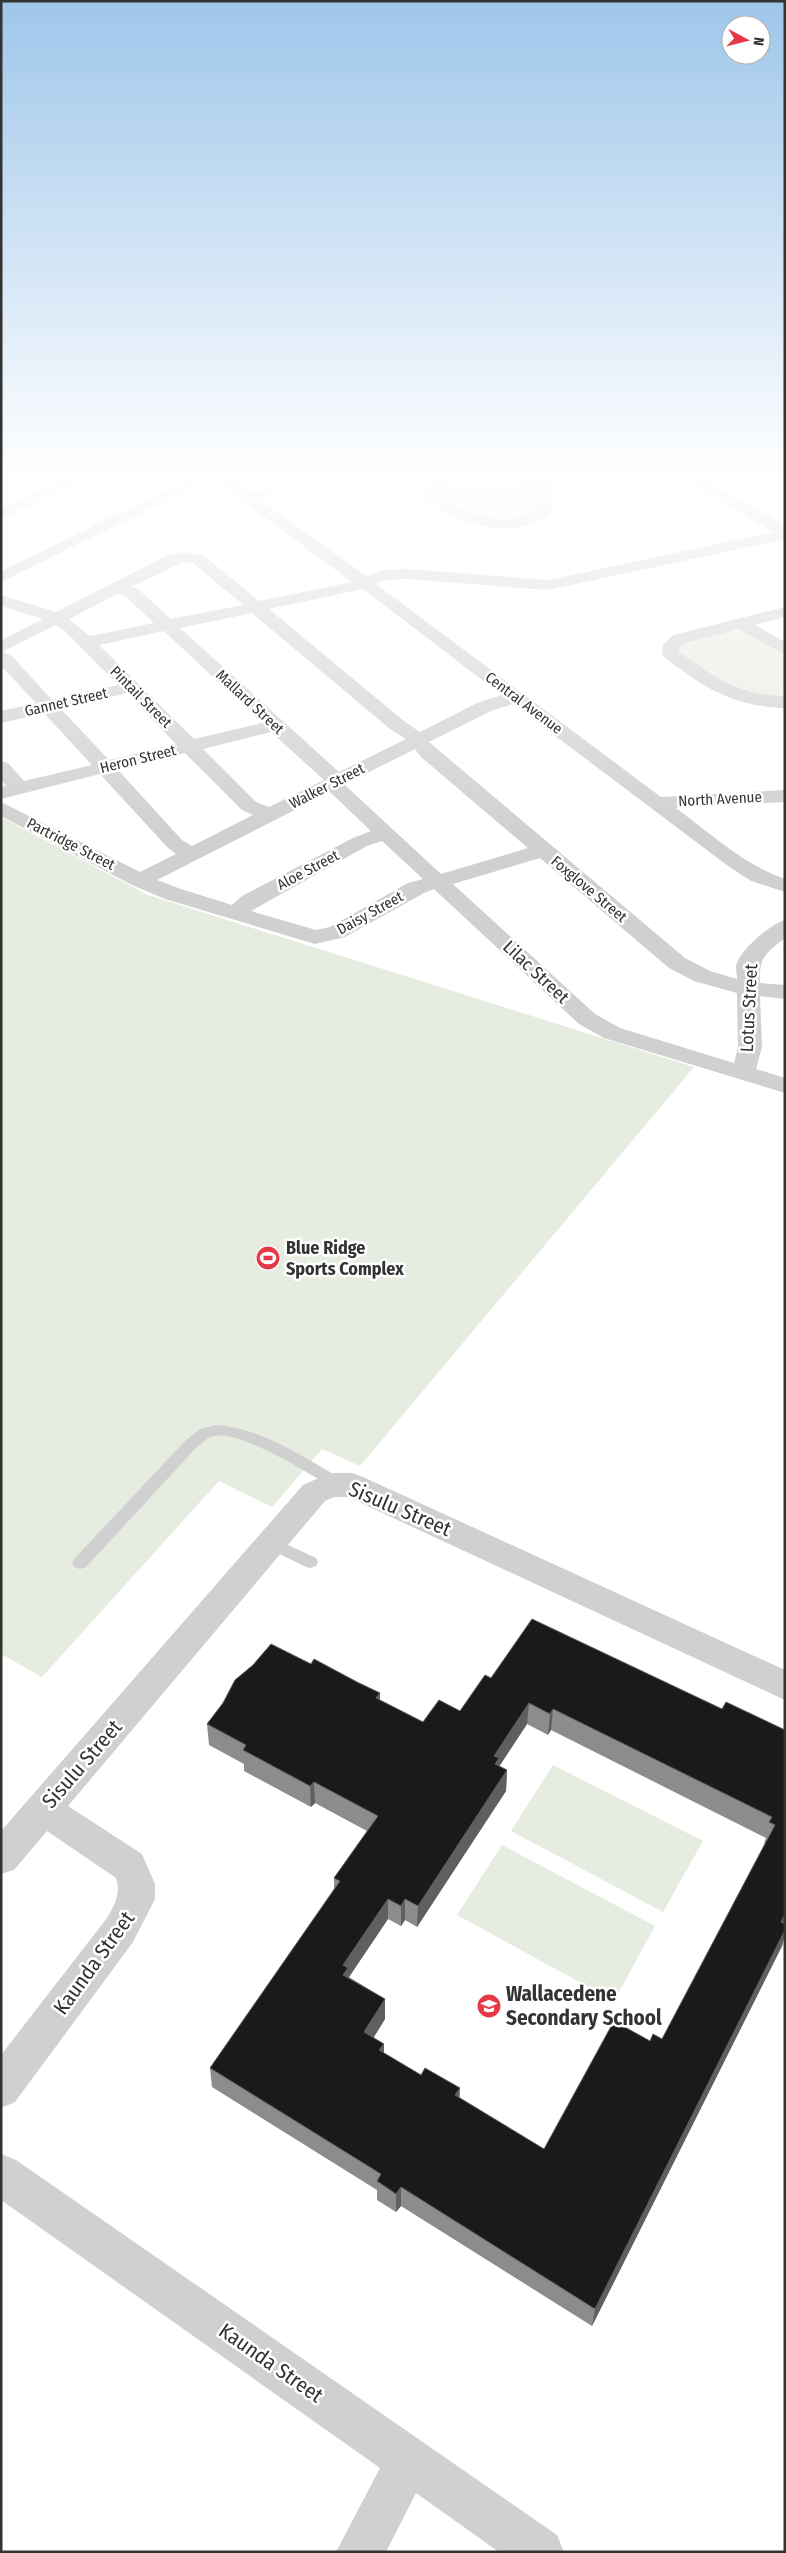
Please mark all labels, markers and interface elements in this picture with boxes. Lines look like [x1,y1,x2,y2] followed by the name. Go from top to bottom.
[721,15,771,65] north arrow
[749,36,767,47] text: N
[106,662,176,732] street label: Pintail Street
[212,666,288,738] street label: Mallard Street
[482,668,566,738] street label: Central Avenue
[23,684,109,720] street label: Gannet Street
[98,741,178,777] street label: Heron Street
[286,759,368,813] street label: Walker Street
[678,788,762,810] street label: North Avenue
[24,814,118,874] street label: Partridge Street
[274,846,342,894] street label: Aloe Street
[547,852,631,926] street label: Foxglove Street
[334,887,406,939] street label: Daisy Street
[498,936,574,1008] street label: Lilac Street
[736,963,762,1053] street label: Lotus Street
[286,1237,404,1280] place label: Blue Ridge Sports Complex
[255,1245,281,1271] sports icon: Blue Ridge Sports Complex
[345,1476,455,1542] street label: Sisulu Street
[37,1714,128,1814] street label: Sisulu Street
[48,1906,140,2020] street label: Kaunda Street
[506,1981,662,2031] place label: Wallacedene Secondary School
[476,1993,502,2019] school or university icon: Wallacedene Secondary School
[214,2318,328,2409] street label: Kaunda Street

